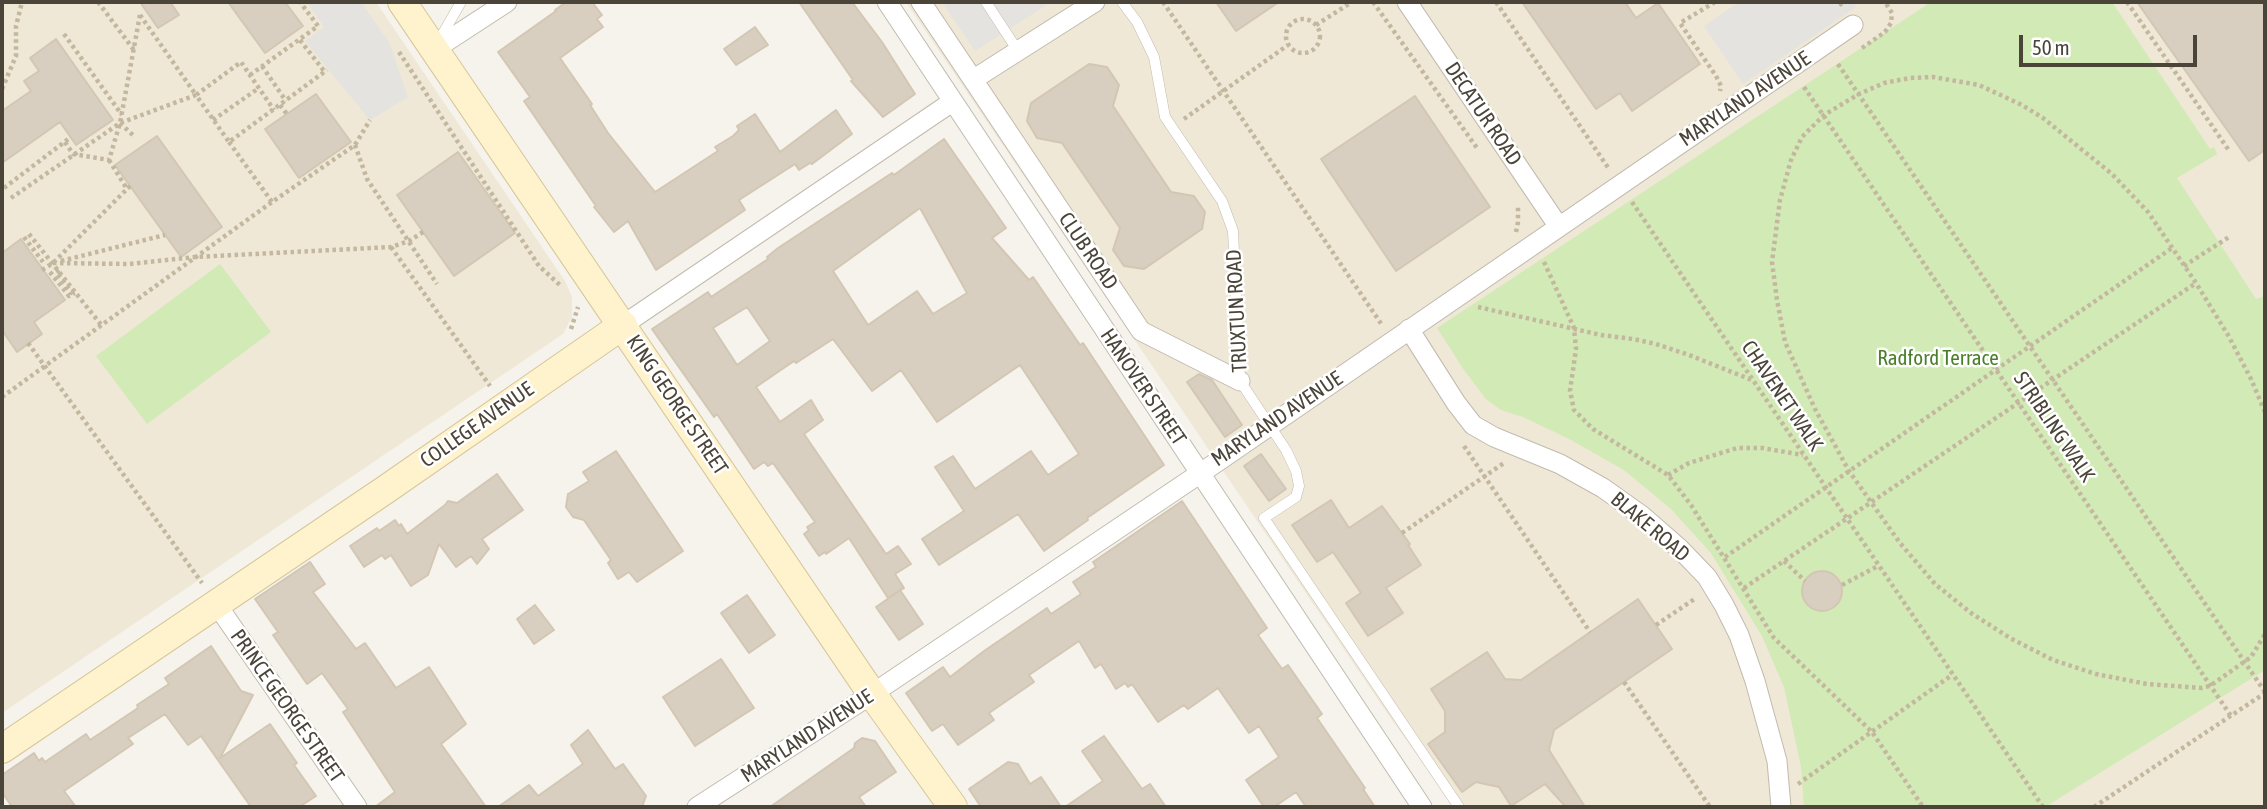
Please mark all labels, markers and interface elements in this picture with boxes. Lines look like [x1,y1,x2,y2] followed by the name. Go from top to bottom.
[2022,21,2200,65] scale bar
[2032,35,2070,59] text: 50 m
[1675,46,1815,152] street label: MARYLAND AVENUE
[1439,58,1527,170] street label: DECATUR ROAD
[1053,208,1123,294] street label: CLUB ROAD
[1221,249,1253,373] street label: TRUXTUN ROAD
[1095,324,1191,450] street label: HANOVER STREET
[621,330,733,480] street label: KING GEORGE STREET
[1736,336,1828,456] street label: CHAVENET WALK
[1877,345,1999,371] park label: Radford Terrace
[1207,366,1347,472] street label: MARYLAND AVENUE
[2008,367,2100,487] street label: STRIBLING WALK
[416,377,538,473] street label: COLLEGE AVENUE
[1605,487,1695,567] street label: BLAKE ROAD
[225,625,349,787] street label: PRINCE GEORGE STREET
[736,684,878,788] street label: MARYLAND AVENUE

